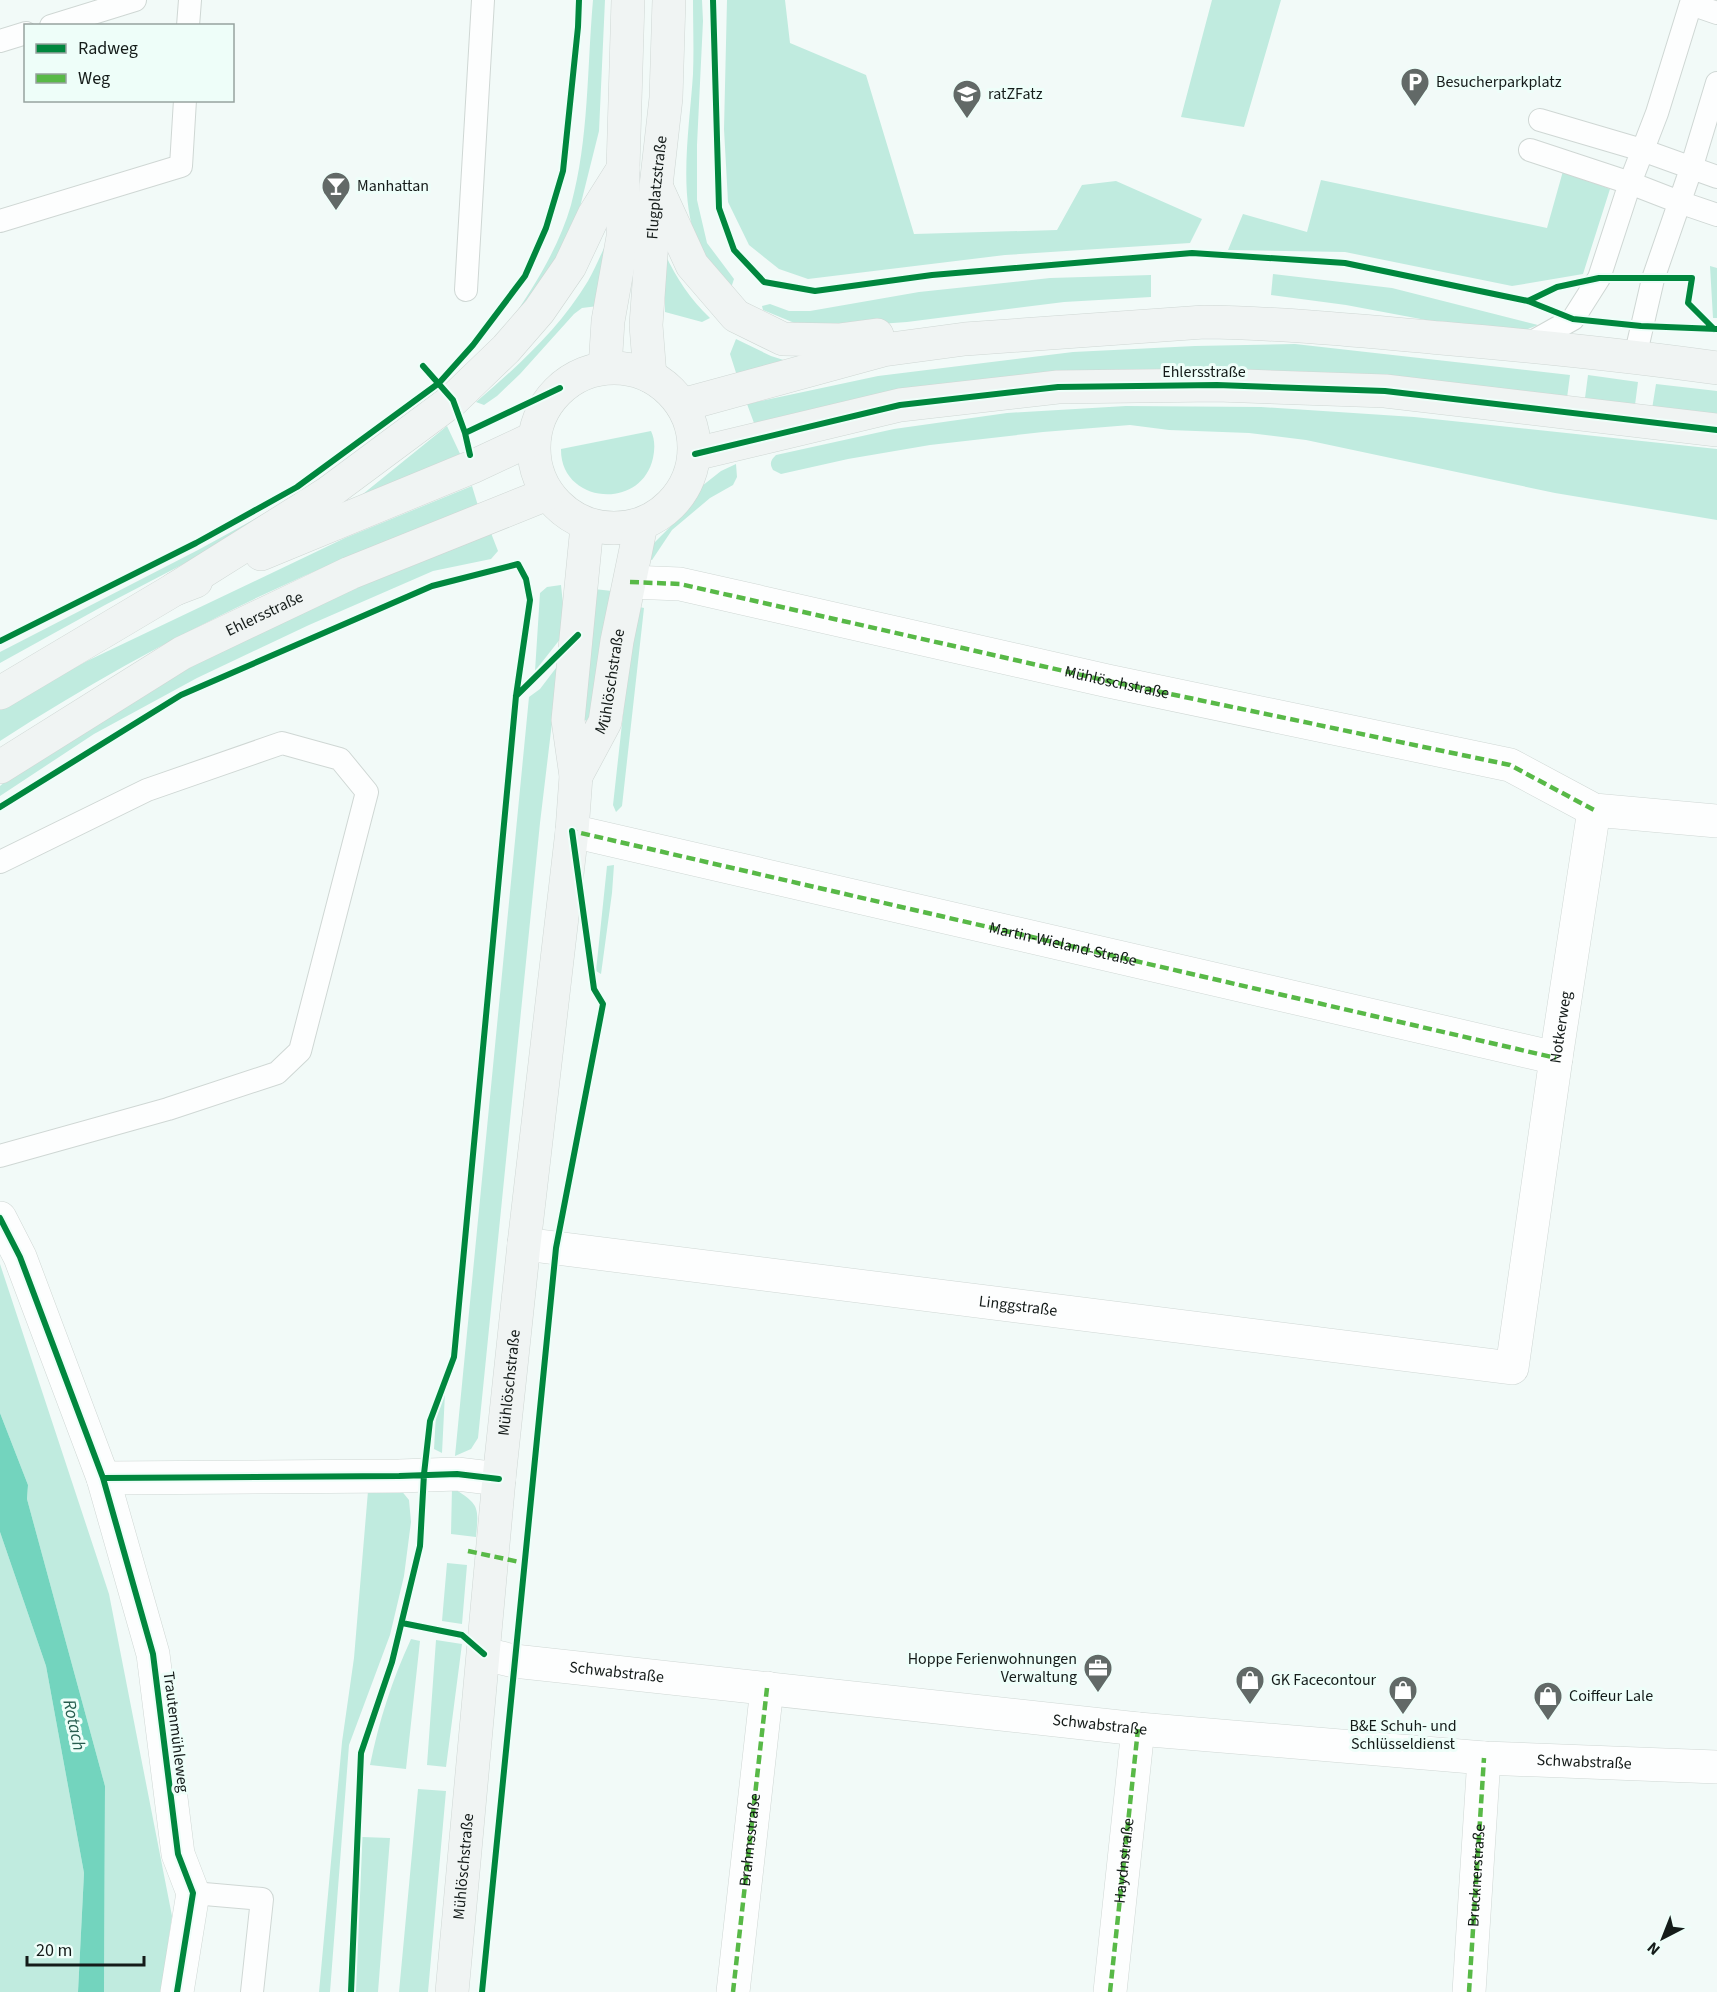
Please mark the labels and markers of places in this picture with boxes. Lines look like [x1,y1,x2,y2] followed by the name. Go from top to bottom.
[1399,66,1431,108] parking icon: Besucherparkplatz
[1436,71,1562,93] place label: Besucherparkplatz
[951,78,983,120] school or university icon: ratZFatz
[988,83,1043,105] place label: ratZFatz
[320,170,352,212] bar icon: Manhattan
[357,175,429,197] place label: Manhattan
[908,1648,1077,1688] place label: Hoppe Ferienwohnungen Verwaltung
[1082,1652,1114,1694] office icon: Hoppe Ferienwohnungen Verwaltung
[1234,1664,1266,1706] shop icon: GK Facecontour
[1271,1669,1377,1691] place label: GK Facecontour
[1387,1674,1419,1716] shop icon: B&E Schuh- und Schlüsseldienst
[1532,1680,1564,1722] shop icon: Coiffeur Lale
[1569,1685,1653,1707] place label: Coiffeur Lale
[1349,1715,1457,1755] place label: B&E Schuh- und Schlüsseldienst

